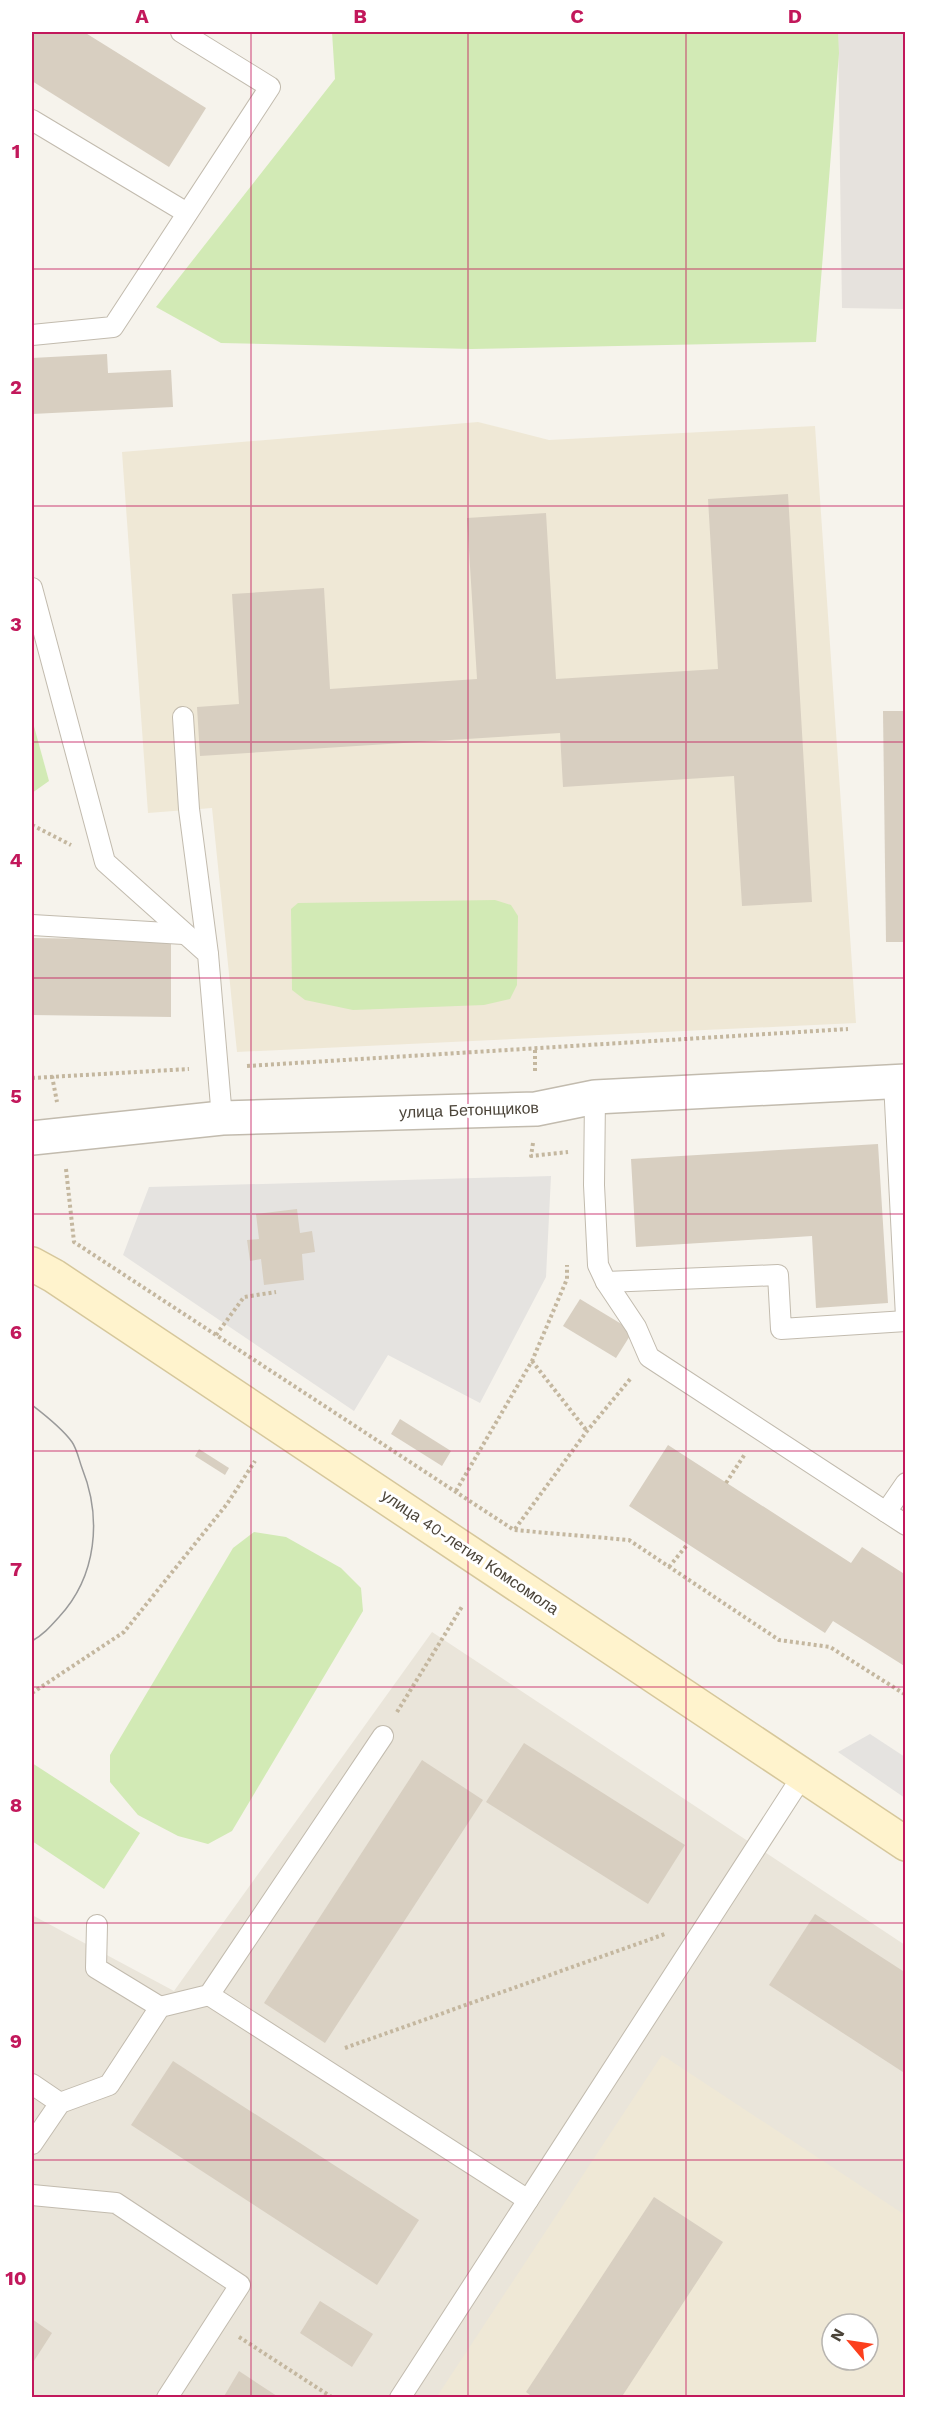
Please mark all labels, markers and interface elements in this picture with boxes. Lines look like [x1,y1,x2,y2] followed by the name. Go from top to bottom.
[135,4,149,28] text: A
[353,4,367,28] text: B
[570,4,584,28] text: C
[788,4,802,28] text: D
[12,139,20,163] text: 1
[10,375,22,399] text: 2
[10,612,22,636] text: 3
[10,848,23,872] text: 4
[10,1084,22,1108] text: 5
[399,1098,539,1122] street label: улица Бетонщиков
[10,1320,22,1344] text: 6
[378,1486,562,1619] street label: улица 40-летия Комсомола
[10,1557,22,1581] text: 7
[10,1793,22,1817] text: 8
[10,2029,22,2053] text: 9
[5,2266,27,2290] text: 10
[820,2312,880,2372] north arrow
[826,2325,849,2345] text: N

